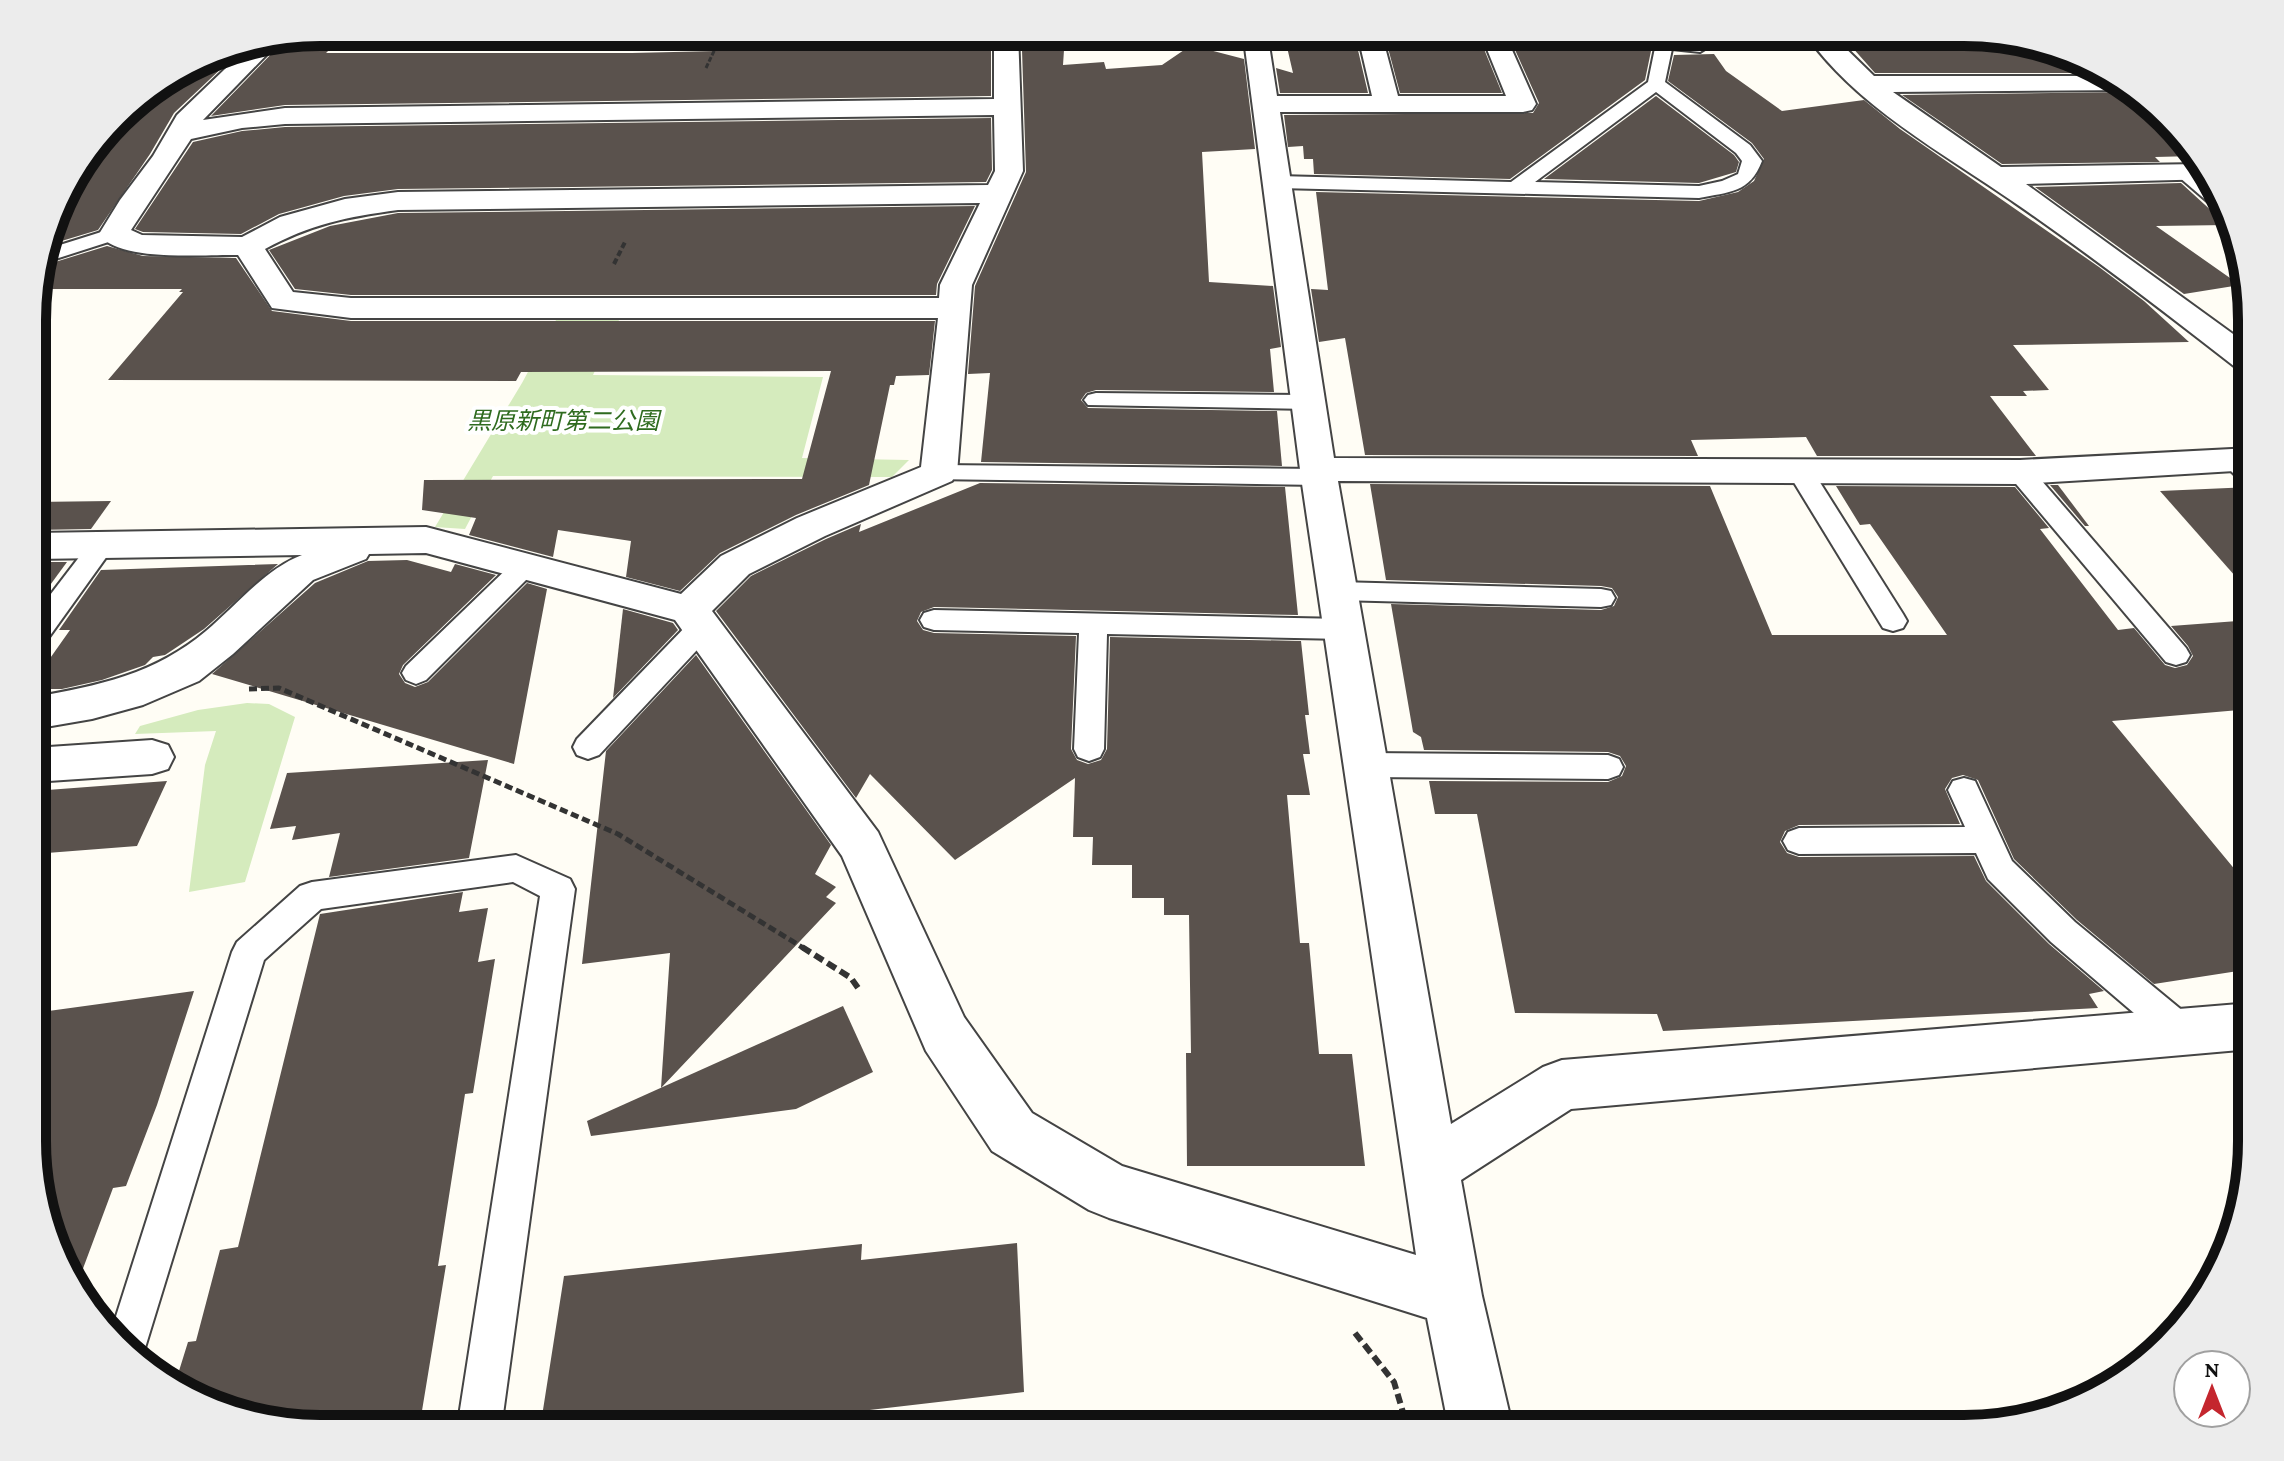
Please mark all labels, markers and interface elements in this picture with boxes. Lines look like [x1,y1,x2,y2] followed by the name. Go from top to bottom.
[467,407,662,434] park label: 黒原新町第二公園
[2172,1349,2252,1429] north arrow
[2205,1357,2220,1382] text: N

